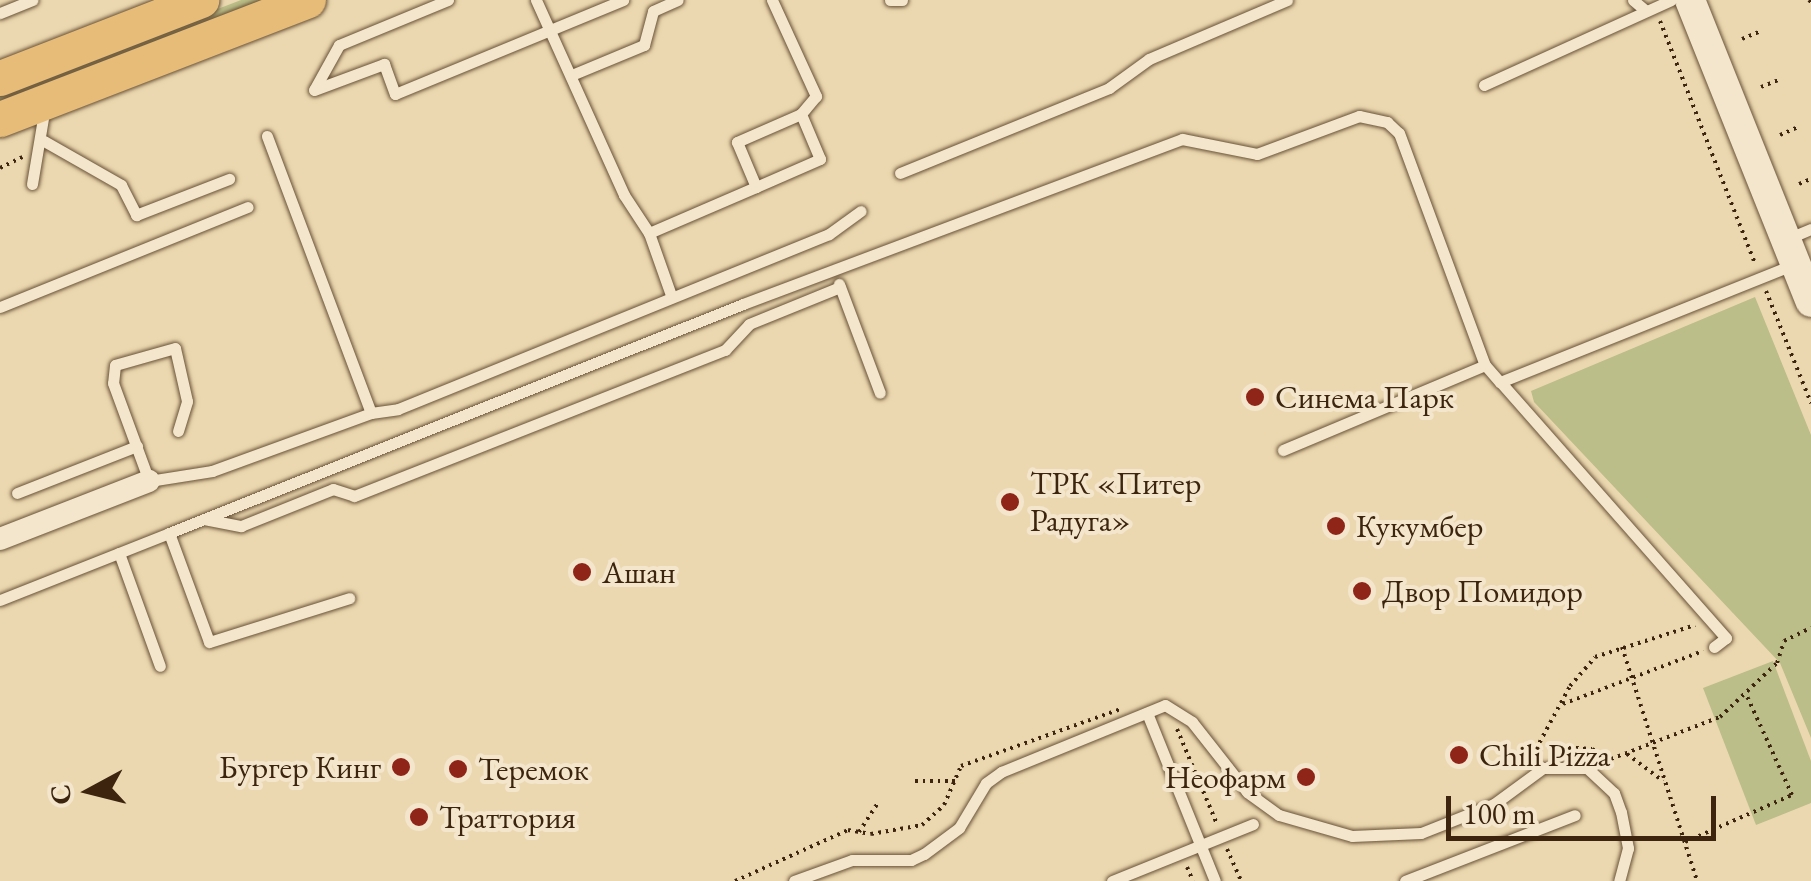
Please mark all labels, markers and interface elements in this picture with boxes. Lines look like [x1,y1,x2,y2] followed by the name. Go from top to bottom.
[1275,378,1454,416] place label: Синема Парк
[1244,386,1266,408] marker: Синема Парк
[1030,465,1201,540] place label: ТРК «Питер Радуга»
[999,491,1021,513] marker: ТРК «Питер Радуга»
[1356,507,1483,545] place label: Кукумбер
[1325,515,1347,537] marker: Кукумбер
[602,553,676,591] place label: Ашан
[571,561,593,583] marker: Ашан
[1382,572,1583,610] place label: Двор Помидор
[1351,580,1373,602] marker: Двор Помидор
[1479,736,1610,774] place label: Chili Pizza
[40,741,140,841] north arrow
[1448,744,1470,766] marker: Chili Pizza
[219,748,381,786] place label: Бургер Кинг
[478,750,589,788] place label: Теремок
[390,756,412,778] marker: Бургер Кинг
[447,758,469,780] marker: Теремок
[1165,758,1286,796] place label: Неофарм
[1295,766,1317,788] marker: Неофарм
[1451,776,1721,838] scale bar
[41,783,79,807] text: С
[1463,794,1536,833] text: 100 m
[439,798,576,836] place label: Траттория
[408,806,430,828] marker: Траттория

